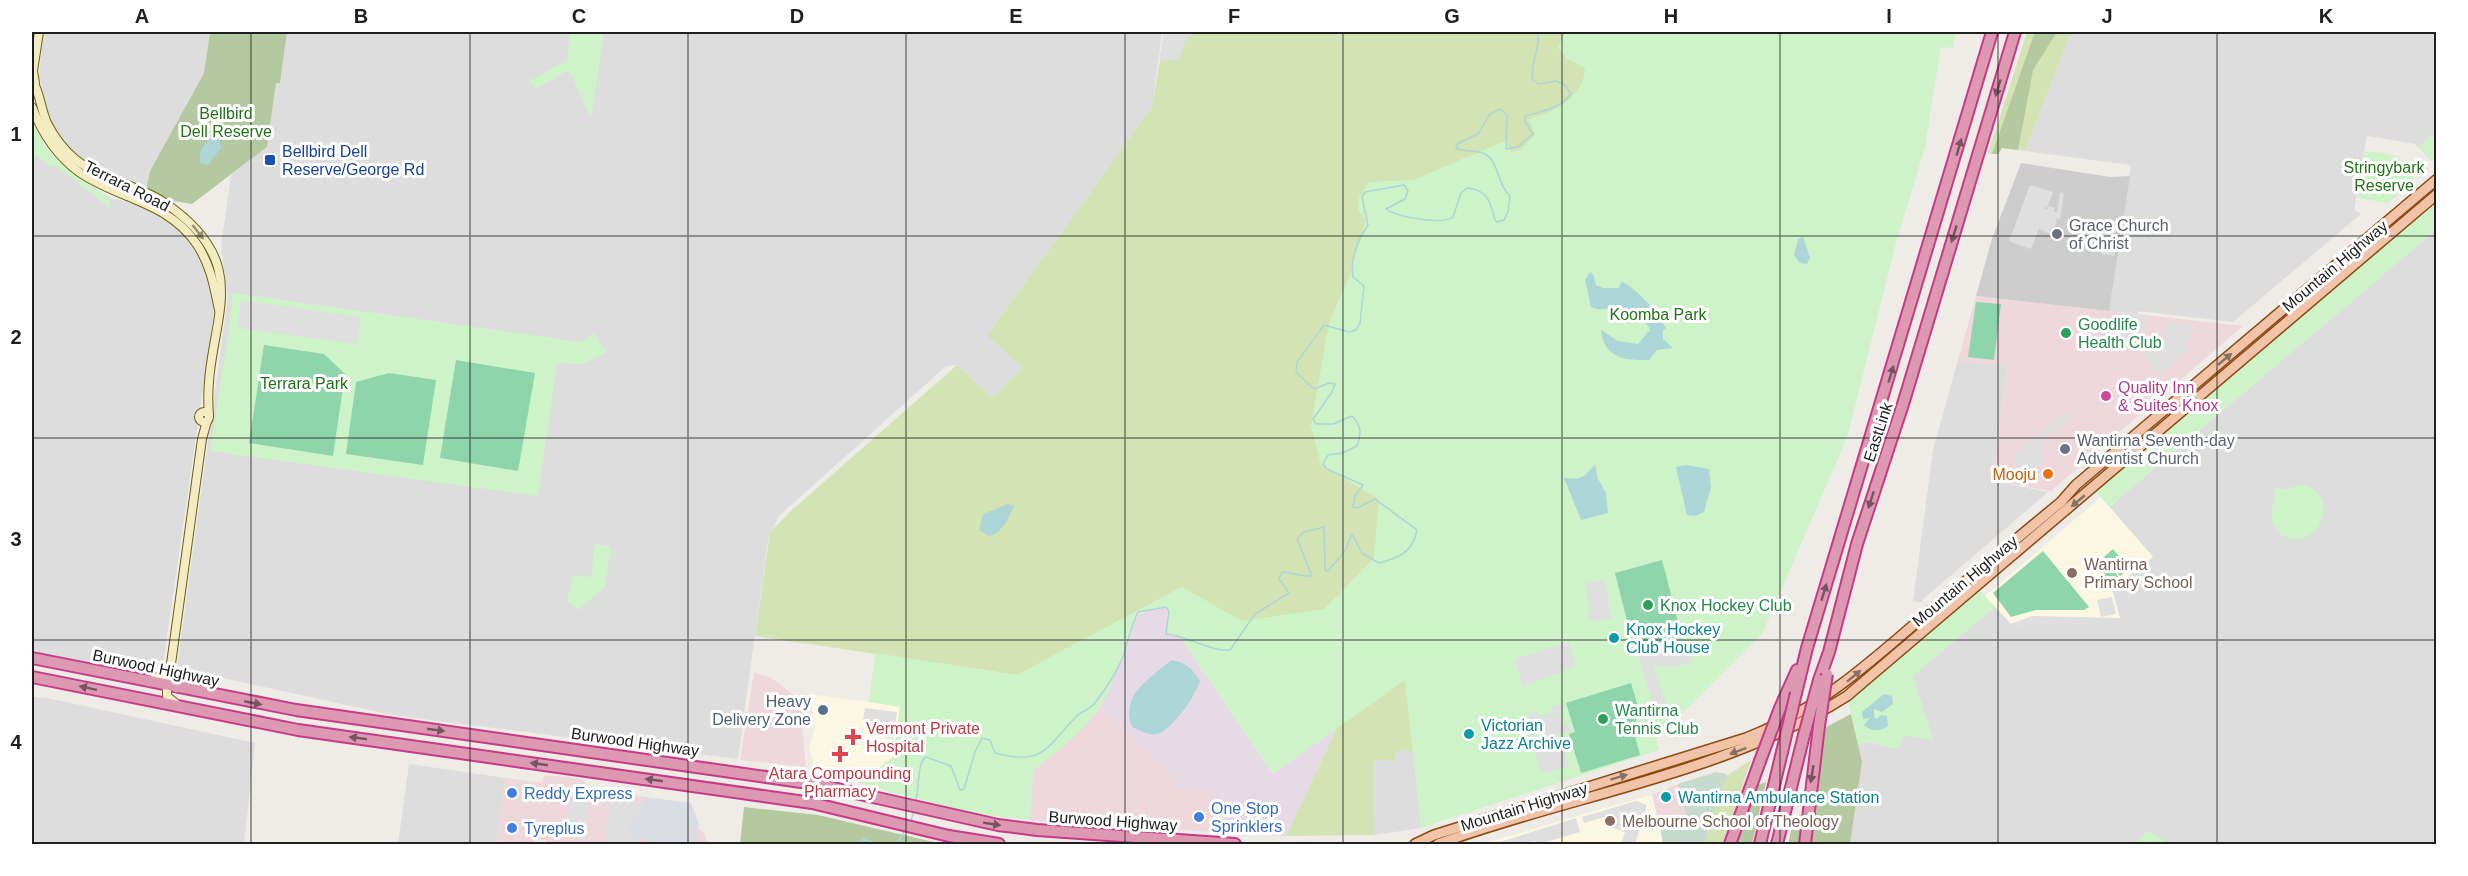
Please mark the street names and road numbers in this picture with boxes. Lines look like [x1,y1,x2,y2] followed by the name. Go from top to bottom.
[82,157,172,215] street label: Terrara Road
[2279,217,2391,315] street label: Mountain Highway
[1860,399,1896,464] street label: EastLink
[1909,532,2021,630] street label: Mountain Highway
[91,646,221,690] street label: Burwood Highway
[570,725,700,759] street label: Burwood Highway
[1459,780,1589,834] street label: Mountain Highway
[1048,808,1178,834] street label: Burwood Highway

